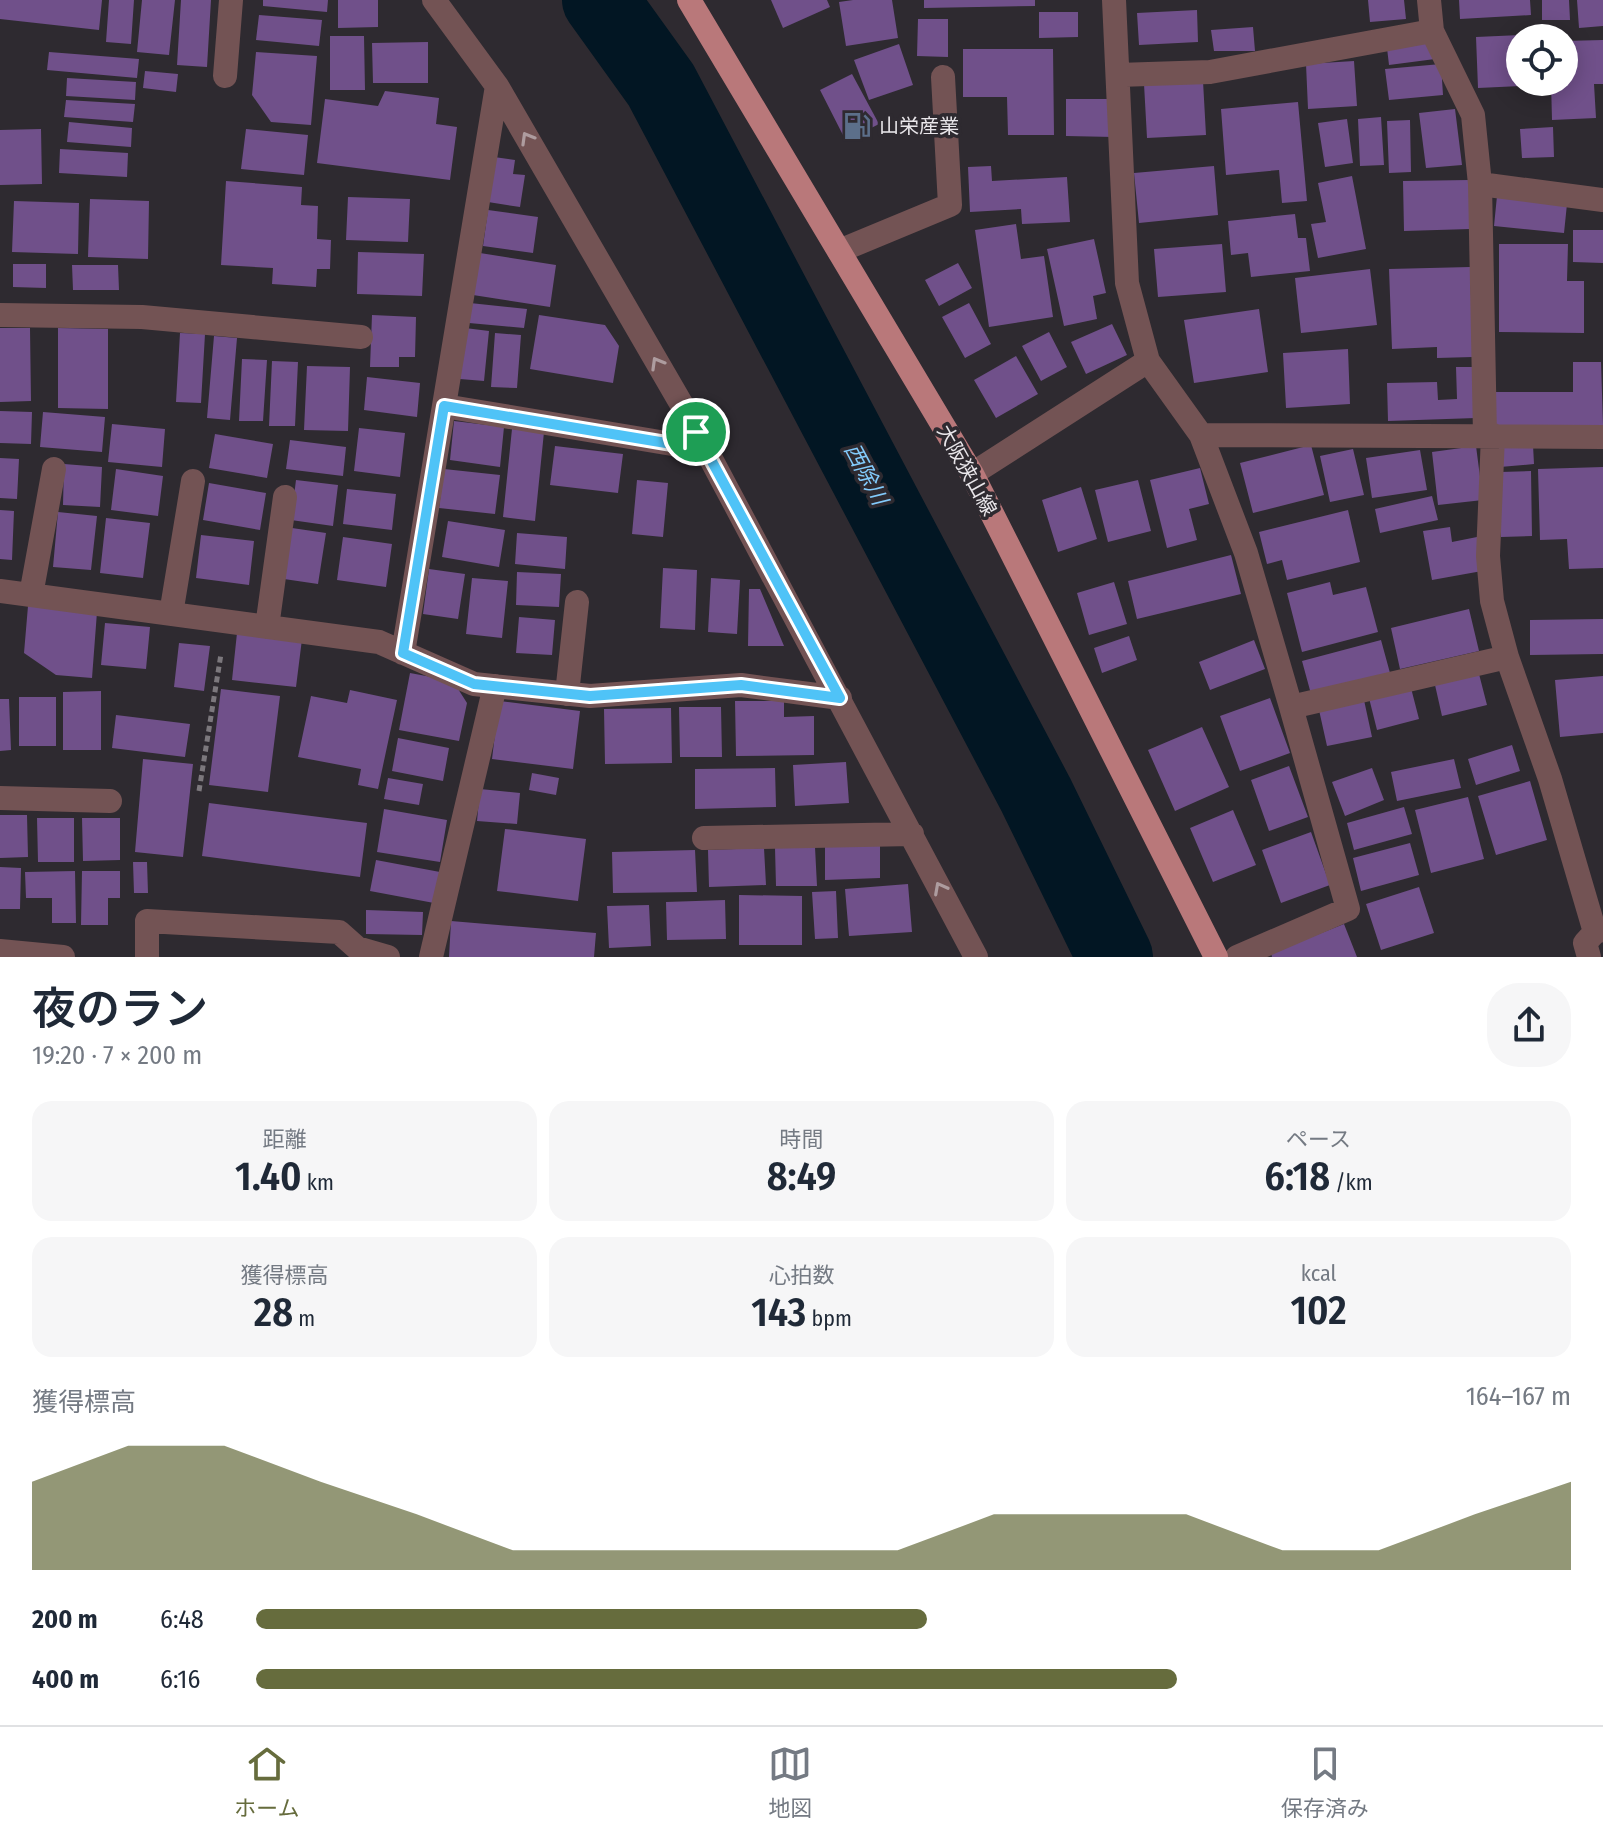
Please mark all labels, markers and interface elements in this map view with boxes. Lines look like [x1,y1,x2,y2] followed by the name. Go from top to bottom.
[1506,24,1578,96] map controls
[1506,24,1578,96] button: locate
[842,111,872,141] fuel station icon: 山栄産業
[879,114,959,138] place label: 山栄産業
[521,132,537,147] one-way arrow
[652,357,667,372] one-way arrow
[662,398,730,466] pin
[674,410,718,454] icon: arrive
[932,420,1002,520] street label: 大阪狭山線
[839,439,894,511] water label: 西除川
[935,881,950,896] one-way arrow
[32,983,208,1036] text: 夜のラン
[1487,983,1571,1067] button: share
[32,1040,202,1071] text: 19:20 · 7 × 200 m
[262,1126,307,1153] text: 距離
[779,1126,824,1153] text: 時間
[1286,1126,1351,1153] text: ペース
[235,1153,302,1201] text: 1.40
[767,1153,836,1201] text: 8:49
[1264,1153,1330,1201] text: 6:18
[302,1169,334,1196] text: km
[1330,1169,1373,1196] text: /km
[1301,1260,1336,1287] text: kcal
[240,1262,329,1289] text: 獲得標高
[768,1262,835,1289] text: 心拍数
[1290,1287,1347,1335] text: 102
[254,1289,293,1337] text: 28
[751,1289,806,1337] text: 143
[293,1305,315,1332] text: m
[806,1305,852,1332] text: bpm
[1466,1381,1571,1412] text: 164–167 m
[32,1387,136,1418] text: 獲得標高
[32,1604,98,1635] text: 200 m
[160,1604,204,1635] text: 6:48
[32,1664,99,1695] text: 400 m
[160,1664,200,1695] text: 6:16
[234,1742,300,1822] tab: ホーム
[768,1742,812,1822] tab: 地図
[1281,1742,1369,1822] tab: 保存済み

